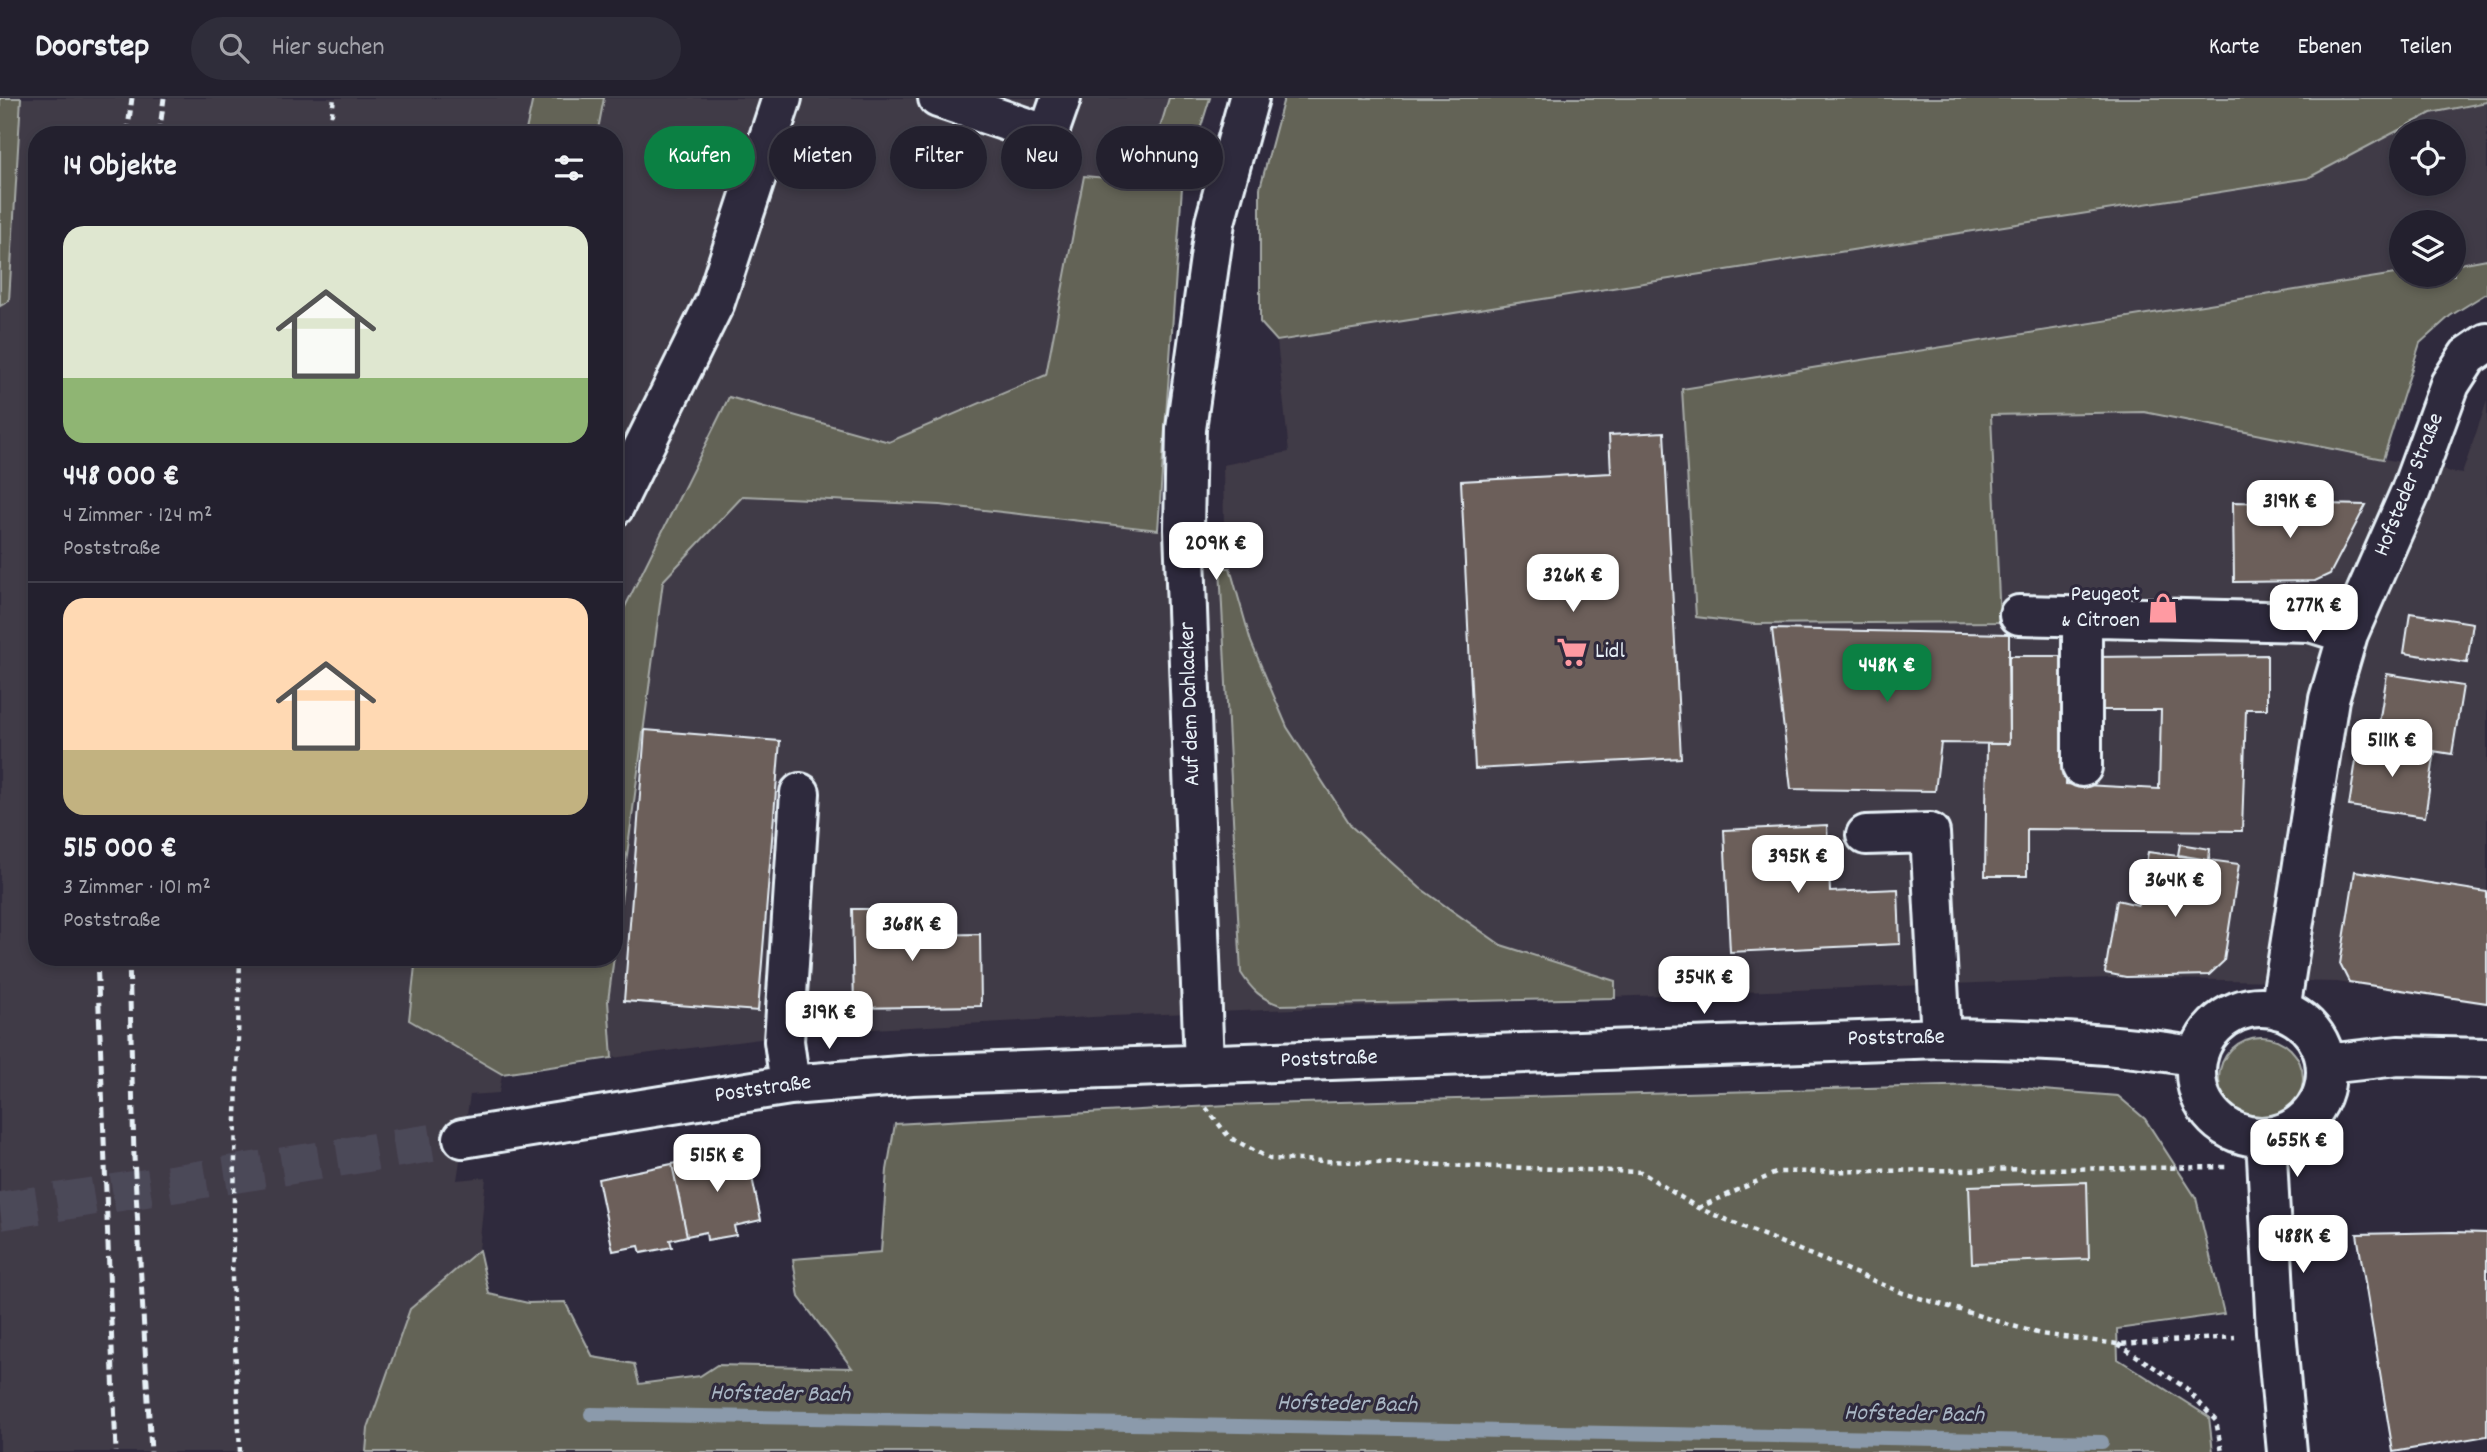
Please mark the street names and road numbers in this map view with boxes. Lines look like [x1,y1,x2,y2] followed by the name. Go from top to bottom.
[2366,408,2454,562] street label: Hofsteder Straße
[1172,621,1210,787] street label: Auf dem Dahlacker
[1847,1022,1945,1056] street label: Poststraße
[1280,1042,1378,1078] street label: Poststraße
[712,1067,814,1113] street label: Poststraße

